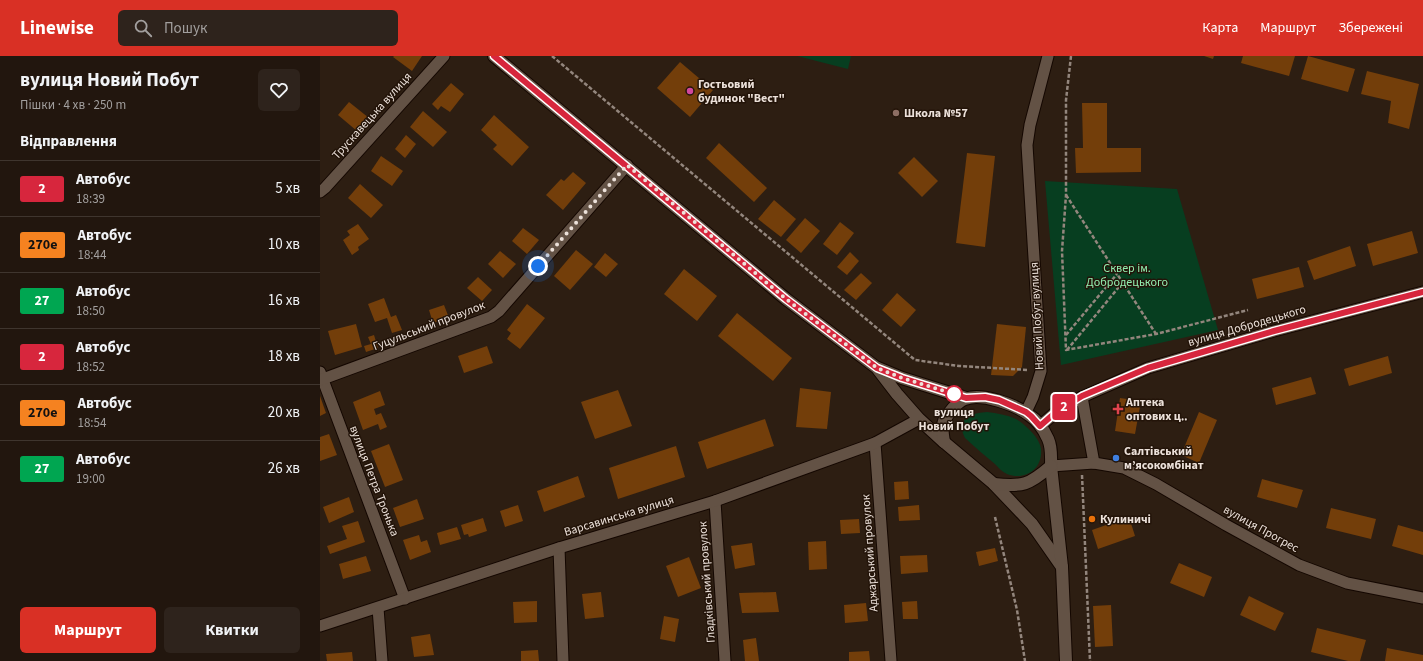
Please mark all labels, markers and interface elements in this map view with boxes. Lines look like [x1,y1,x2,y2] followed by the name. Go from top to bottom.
[118,10,398,46] search box
[20,15,94,42] text: Linewise
[132,17,154,39] icon: search
[164,18,207,39] text: Пошук
[1202,18,1238,38] text: Карта
[1260,18,1316,38] text: Маршрут
[1338,18,1403,38] text: Збережені
[20,67,199,94] text: вулиця Новий Побут
[258,69,300,111] button: heart
[328,69,416,163] street label: Трускавецька вулиця
[698,76,785,107] place label: Гостьовий будинок "Вест"
[685,86,695,96] marker: Гостьовий будинок "Вест"
[20,96,126,114] text: Пішки · 4 хв · 250 m
[904,105,968,122] place label: Школа №57
[891,108,901,118] marker: Школа №57
[20,131,117,152] text: Відправлення
[76,169,130,190] text: Автобус
[275,178,300,199] text: 5 хв
[38,179,46,199] text: 2
[76,190,105,208] text: 18:39
[77,225,132,246] text: Автобус
[268,234,300,255] text: 10 хв
[28,235,57,255] text: 270е
[77,246,107,264] text: 18:44
[528,256,548,276] your location
[1086,260,1168,291] park label: Сквер ім. Добродецького
[1026,262,1048,370] street label: Новий Побут вулиця
[76,281,130,302] text: Автобус
[268,290,300,311] text: 16 хв
[35,291,49,311] text: 27
[370,297,488,355] street label: Гуцульський провулок
[1186,301,1308,351] street label: вулиця Добродецького
[76,302,105,320] text: 18:50
[76,337,130,358] text: Автобус
[268,346,300,367] text: 18 хв
[38,347,46,367] text: 2
[76,358,105,376] text: 18:52
[945,385,963,403] marker: вулиця Новий Побут
[77,393,132,414] text: Автобус
[1051,394,1077,420] line badge: 2
[1125,394,1187,425] place label: Аптека оптових ц‥
[1060,397,1068,417] text: 2
[268,402,300,423] text: 20 хв
[28,403,57,423] text: 270е
[919,404,989,435] place label: вулиця Новий Побут
[1113,404,1123,414] marker: Аптека оптових ц‥
[77,414,107,432] text: 18:54
[345,423,403,539] street label: вулиця Петра Тронька
[1124,443,1204,474] place label: Салтівський м’ясокомбінат
[76,449,130,470] text: Автобус
[1111,453,1121,463] marker: Салтівський м’ясокомбінат
[268,458,300,479] text: 26 хв
[35,459,49,479] text: 27
[76,470,105,488] text: 19:00
[562,491,676,541] street label: Варсавинська вулиця
[857,494,883,612] street label: Аджарський провулок
[1220,501,1302,557] street label: вулиця Прогрес
[1100,511,1151,528] place label: Кулиничі
[1087,514,1097,524] marker: Кулиничі
[694,521,720,643] street label: Гладківський провулок
[20,607,156,653] button: Маршрут
[164,607,300,653] button: Квитки

